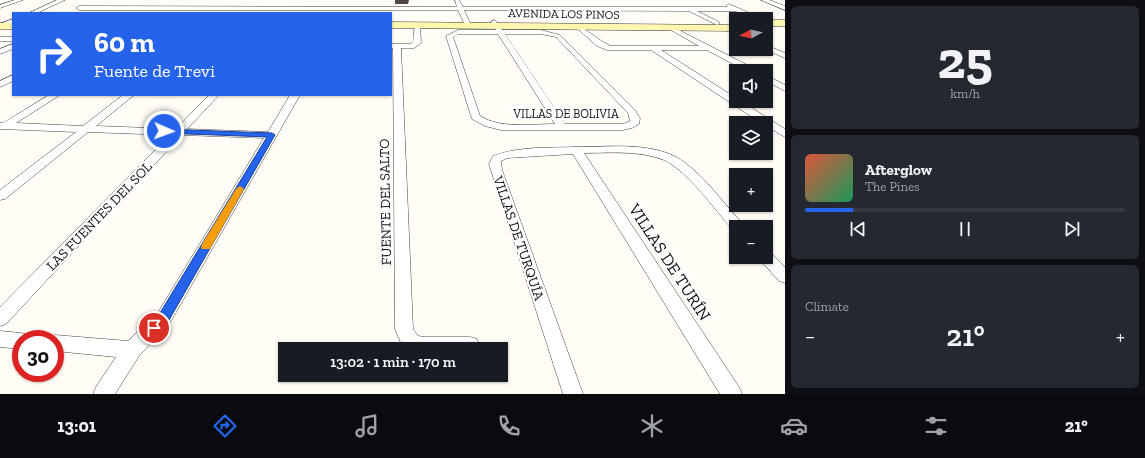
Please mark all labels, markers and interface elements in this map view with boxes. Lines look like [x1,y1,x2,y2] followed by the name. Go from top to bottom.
[508,6,620,22] street label: AVENIDA LOS PINOS
[729,12,773,56] north arrow
[729,12,773,264] map controls
[94,26,155,59] text: 60 m
[28,28,80,80] icon: right
[937,29,993,91] text: 25
[94,60,215,82] text: Fuente de Trevi
[729,64,773,108] button: sound
[950,86,980,101] text: km/h
[512,107,619,121] street label: VILLAS DE BOLIVIA
[143,110,185,152] position arrow
[729,116,773,160] button: layers
[376,138,395,266] street label: FUENTE DEL SALTO
[43,158,156,274] street label: LAS FUENTES DEL SOL
[865,161,932,179] text: Afterglow
[729,168,773,212] button: +
[489,173,548,303] street label: VILLAS DE TURQUÍA
[865,179,920,194] text: The Pines
[624,199,715,324] street label: VILLAS DE TURÍN
[847,218,869,240] icon: previous
[954,218,976,240] icon: pause
[1061,218,1083,240] icon: next
[729,220,773,264] button: −
[805,299,849,314] text: Climate
[137,311,171,345] pin
[143,317,165,339] icon: arrive
[946,318,985,354] text: 21°
[805,323,815,350] text: −
[1116,323,1125,350] text: +
[12,330,64,382] speed limit sign: 30
[330,353,456,371] text: 13:02 · 1 min · 170 m
[211,412,239,440] icon: directions
[353,412,381,440] icon: music
[495,412,523,440] icon: phone
[638,412,666,440] icon: climate
[780,412,808,440] icon: car
[922,412,950,440] icon: filters
[57,415,96,437] text: 13:01
[1065,415,1088,437] text: 21°

